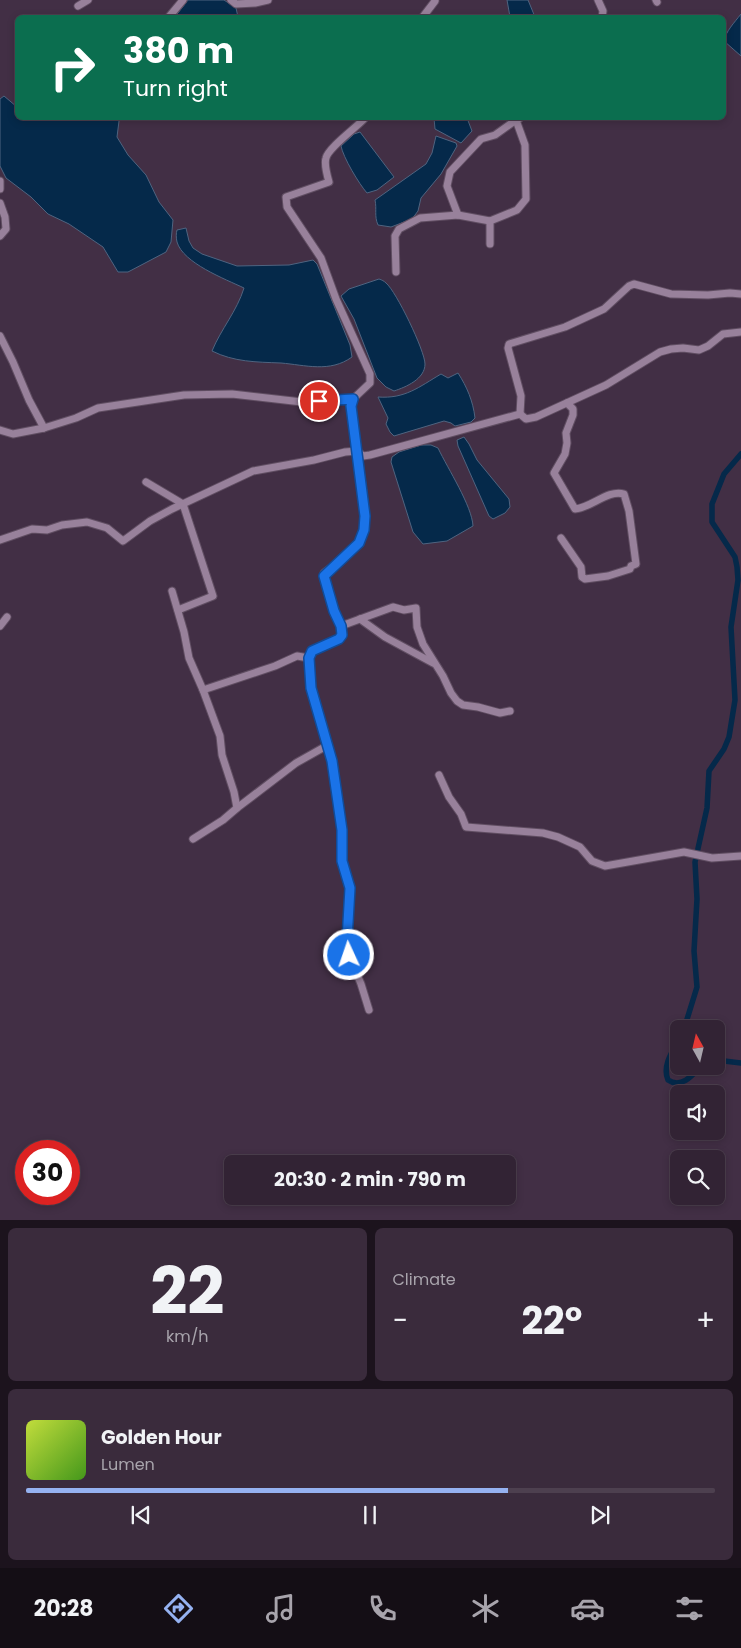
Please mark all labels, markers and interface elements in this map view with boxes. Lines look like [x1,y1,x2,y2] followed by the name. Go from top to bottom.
[123,26,234,75] text: 380 m
[40,35,105,100] icon: right
[123,73,228,104] text: Turn right
[298,380,340,422] pin
[305,387,333,415] icon: arrive
[322,928,374,980] position arrow
[670,1020,725,1075] north arrow
[670,1020,725,1205] map controls
[670,1085,725,1140] button: sound
[15,1140,80,1205] speed limit sign: 30
[670,1150,725,1205] button: search
[274,1166,466,1193] text: 20:30 · 2 min · 790 m
[150,1246,224,1337] text: 22
[393,1268,456,1291] text: Climate
[521,1294,582,1347] text: 22°
[393,1301,408,1340] text: −
[696,1301,715,1340] text: +
[166,1325,209,1348] text: km/h
[101,1424,222,1451] text: Golden Hour
[101,1453,155,1476] text: Lumen
[127,1501,155,1529] icon: previous
[356,1501,384,1529] icon: pause
[586,1501,614,1529] icon: next
[161,1591,196,1626] icon: directions
[263,1591,298,1626] icon: music
[365,1591,400,1626] icon: phone
[468,1591,503,1626] icon: climate
[570,1591,605,1626] icon: car
[672,1591,707,1626] icon: filters
[34,1593,94,1624] text: 20:28

